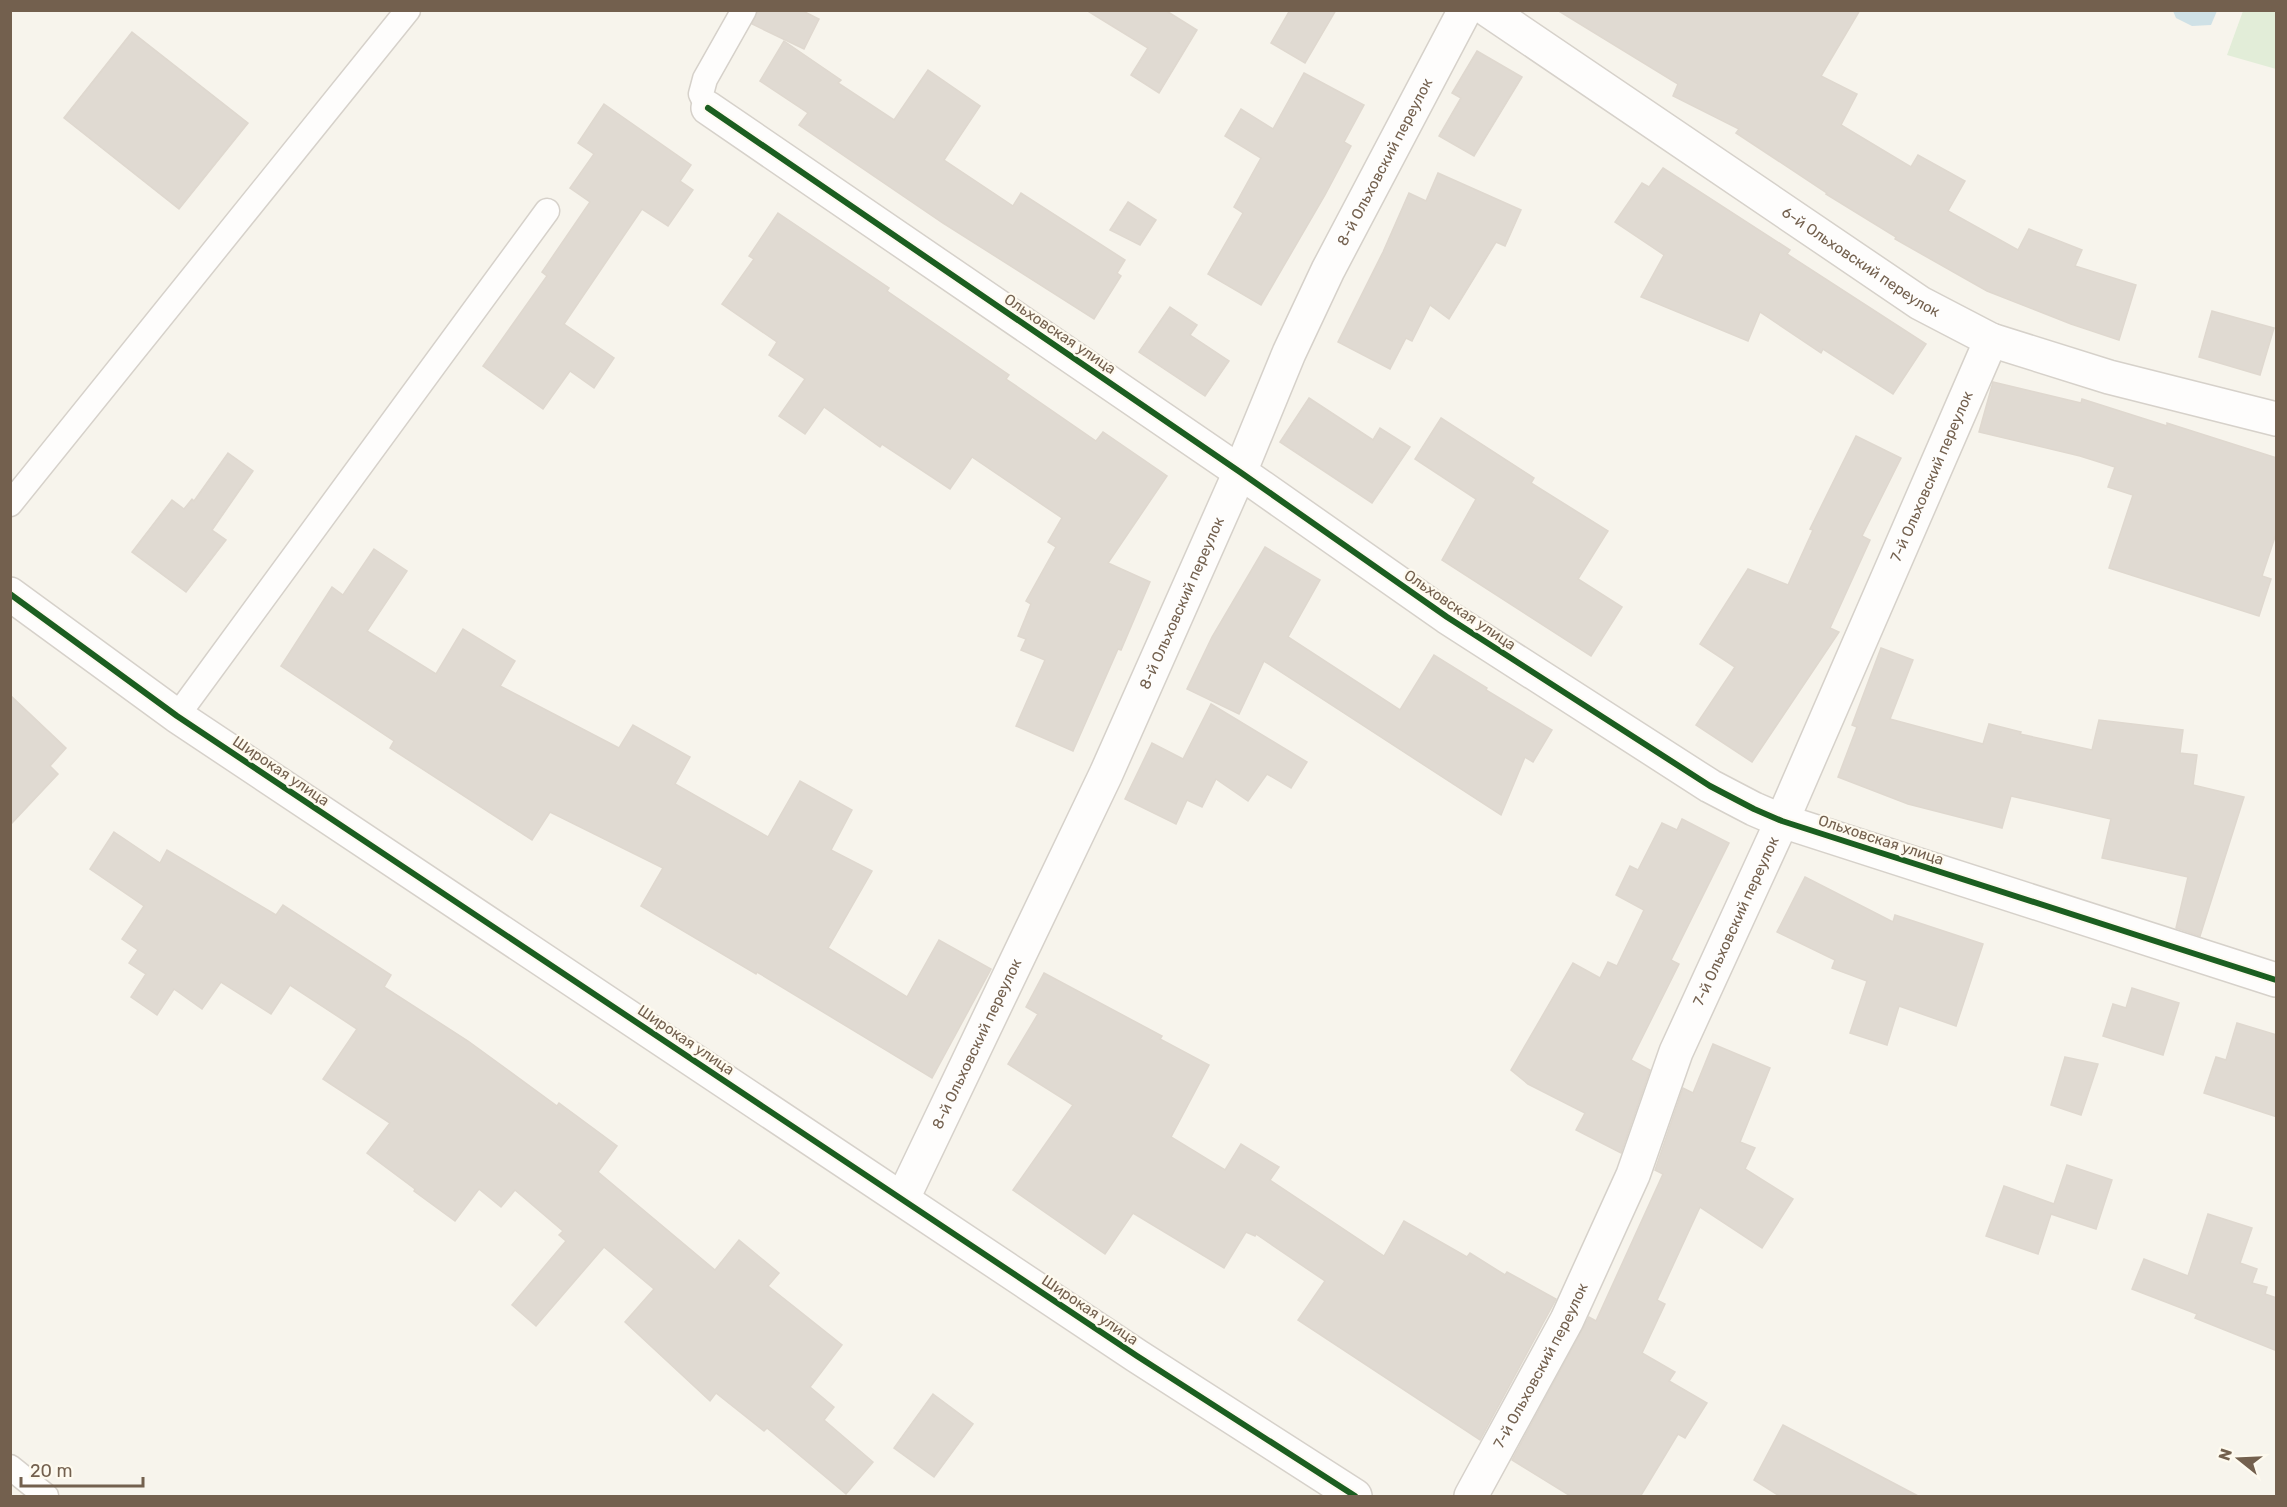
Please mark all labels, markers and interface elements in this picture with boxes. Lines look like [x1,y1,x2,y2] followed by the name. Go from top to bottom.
[1333,75,1436,249] street label: 8-й Ольховский переулок
[1778,203,1943,321] street label: 6-й Ольховский переулок
[1001,290,1119,378] street label: Ольховская улица
[1887,388,1977,565] street label: 7-й Ольховский переулок
[1136,514,1228,692] street label: 8-й Ольховский переулок
[1401,566,1519,654] street label: Ольховская улица
[229,732,333,810] street label: Широкая улица
[1816,811,1946,869] street label: Ольховская улица
[1689,834,1783,1009] street label: 7-й Ольховский переулок
[928,956,1025,1132] street label: 8-й Ольховский переулок
[634,1001,738,1079] street label: Широкая улица
[1038,1271,1142,1349] street label: Широкая улица
[1490,1280,1592,1451] street label: 7-й Ольховский переулок
[2209,1429,2269,1489] north arrow
[2214,1446,2236,1463] text: N
[21,1450,142,1488] scale bar
[30,1460,72,1482] text: 20 m

